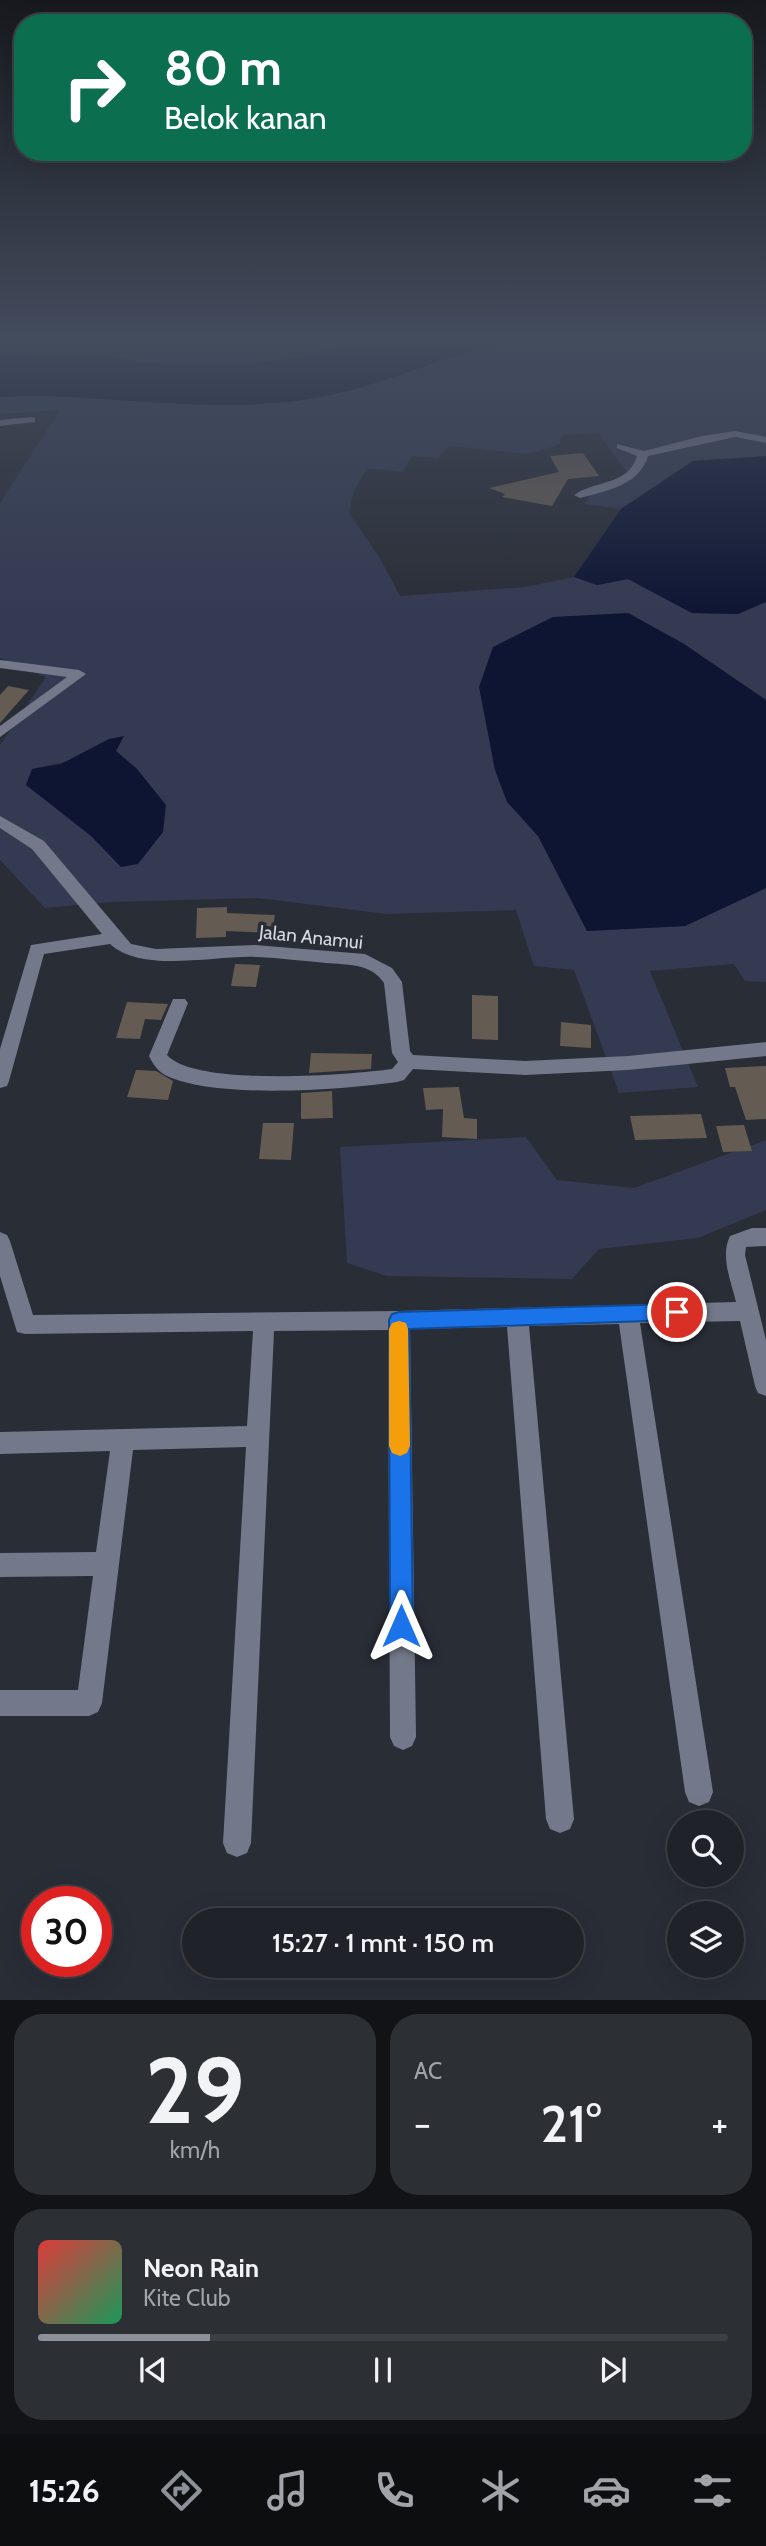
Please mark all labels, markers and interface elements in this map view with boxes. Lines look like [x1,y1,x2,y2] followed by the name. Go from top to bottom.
[164,38,282,97] text: 80 m
[49,42,140,133] icon: right
[164,98,327,137] text: Belok kanan
[257,920,364,954] street label: Jalan Anamui
[647,1282,707,1342] pin
[658,1293,696,1331] icon: arrive
[364,1589,438,1663] position arrow
[667,1810,744,1978] map controls
[667,1810,744,1887] button: search
[21,1886,112,1977] speed limit sign: 30
[667,1901,744,1978] button: layers
[272,1927,494,1959] text: 15:27 · 1 mnt · 150 m
[145,2035,245,2146] text: 29
[414,2057,442,2085] text: AC
[541,2092,601,2155] text: 21°
[414,2100,431,2147] text: −
[711,2100,728,2147] text: +
[170,2136,220,2164] text: km/h
[143,2252,259,2284] text: Neon Rain
[143,2284,230,2312] text: Kite Club
[134,2351,172,2389] icon: previous
[364,2351,402,2389] icon: pause
[594,2351,632,2389] icon: next
[157,2466,206,2515] icon: directions
[263,2466,312,2515] icon: music
[370,2466,419,2515] icon: phone
[476,2466,525,2515] icon: climate
[582,2466,631,2515] icon: car
[688,2466,737,2515] icon: filters
[29,2471,100,2510] text: 15:26

